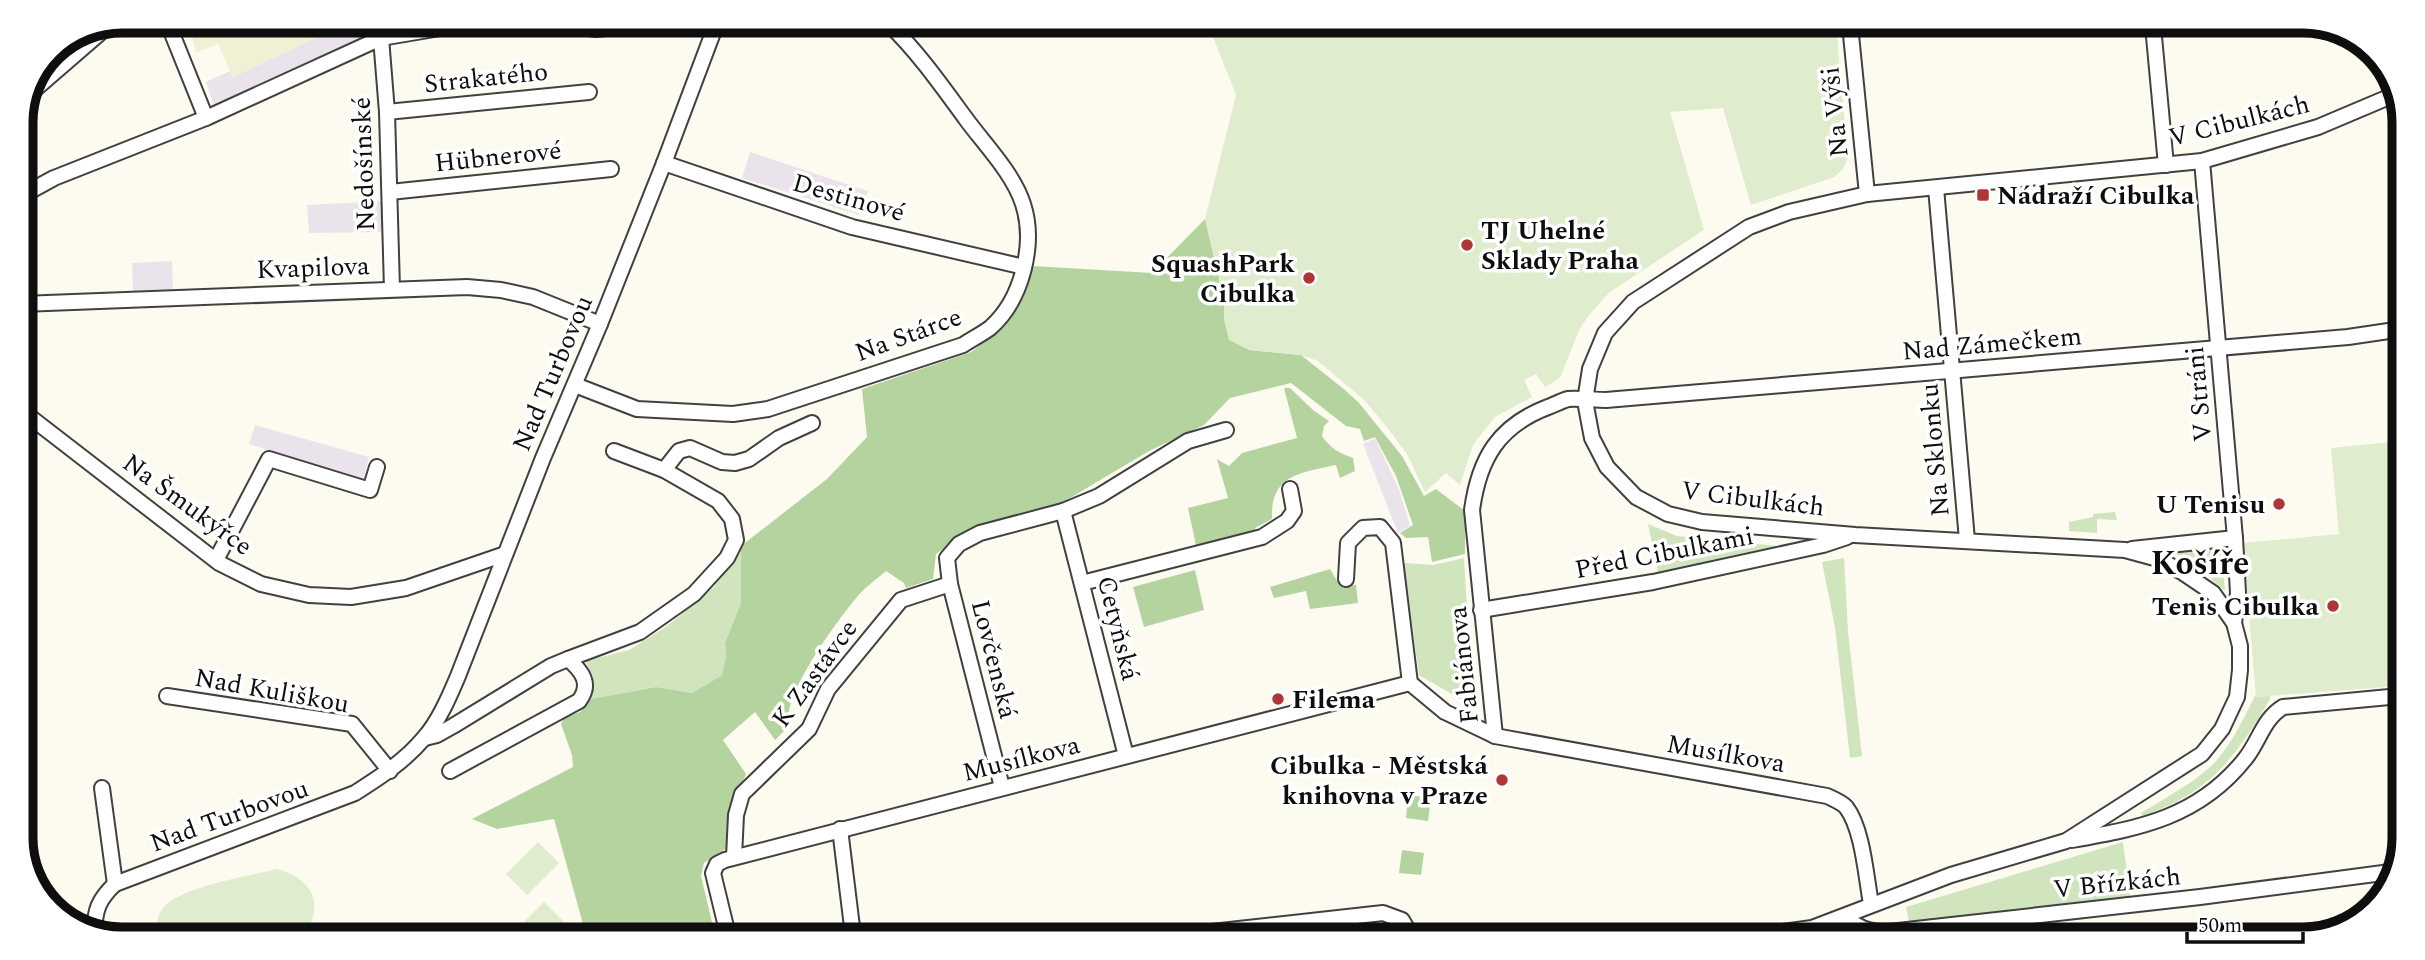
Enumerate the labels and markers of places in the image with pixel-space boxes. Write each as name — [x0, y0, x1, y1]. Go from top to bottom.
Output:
place label: Nádraží Cibulka — [1997, 176, 2195, 216]
marker: Nádraží Cibulka — [1975, 187, 1991, 203]
place label: TJ Uhelné Sklady Praha — [1481, 211, 1640, 281]
marker: TJ Uhelné Sklady Praha — [1459, 237, 1475, 253]
place label: SquashPark Cibulka — [1151, 244, 1296, 314]
marker: SquashPark Cibulka — [1301, 270, 1317, 286]
place label: U Tenisu — [2156, 485, 2265, 525]
marker: U Tenisu — [2271, 496, 2287, 512]
place label: Tenis Cibulka — [2152, 587, 2320, 627]
marker: Tenis Cibulka — [2325, 598, 2341, 614]
place label: Filema — [1292, 680, 1376, 720]
marker: Filema — [1270, 691, 1286, 707]
place label: Cibulka - Městská knihovna v Praze — [1270, 746, 1489, 816]
marker: Cibulka - Městská knihovna v Praze — [1494, 772, 1510, 788]

